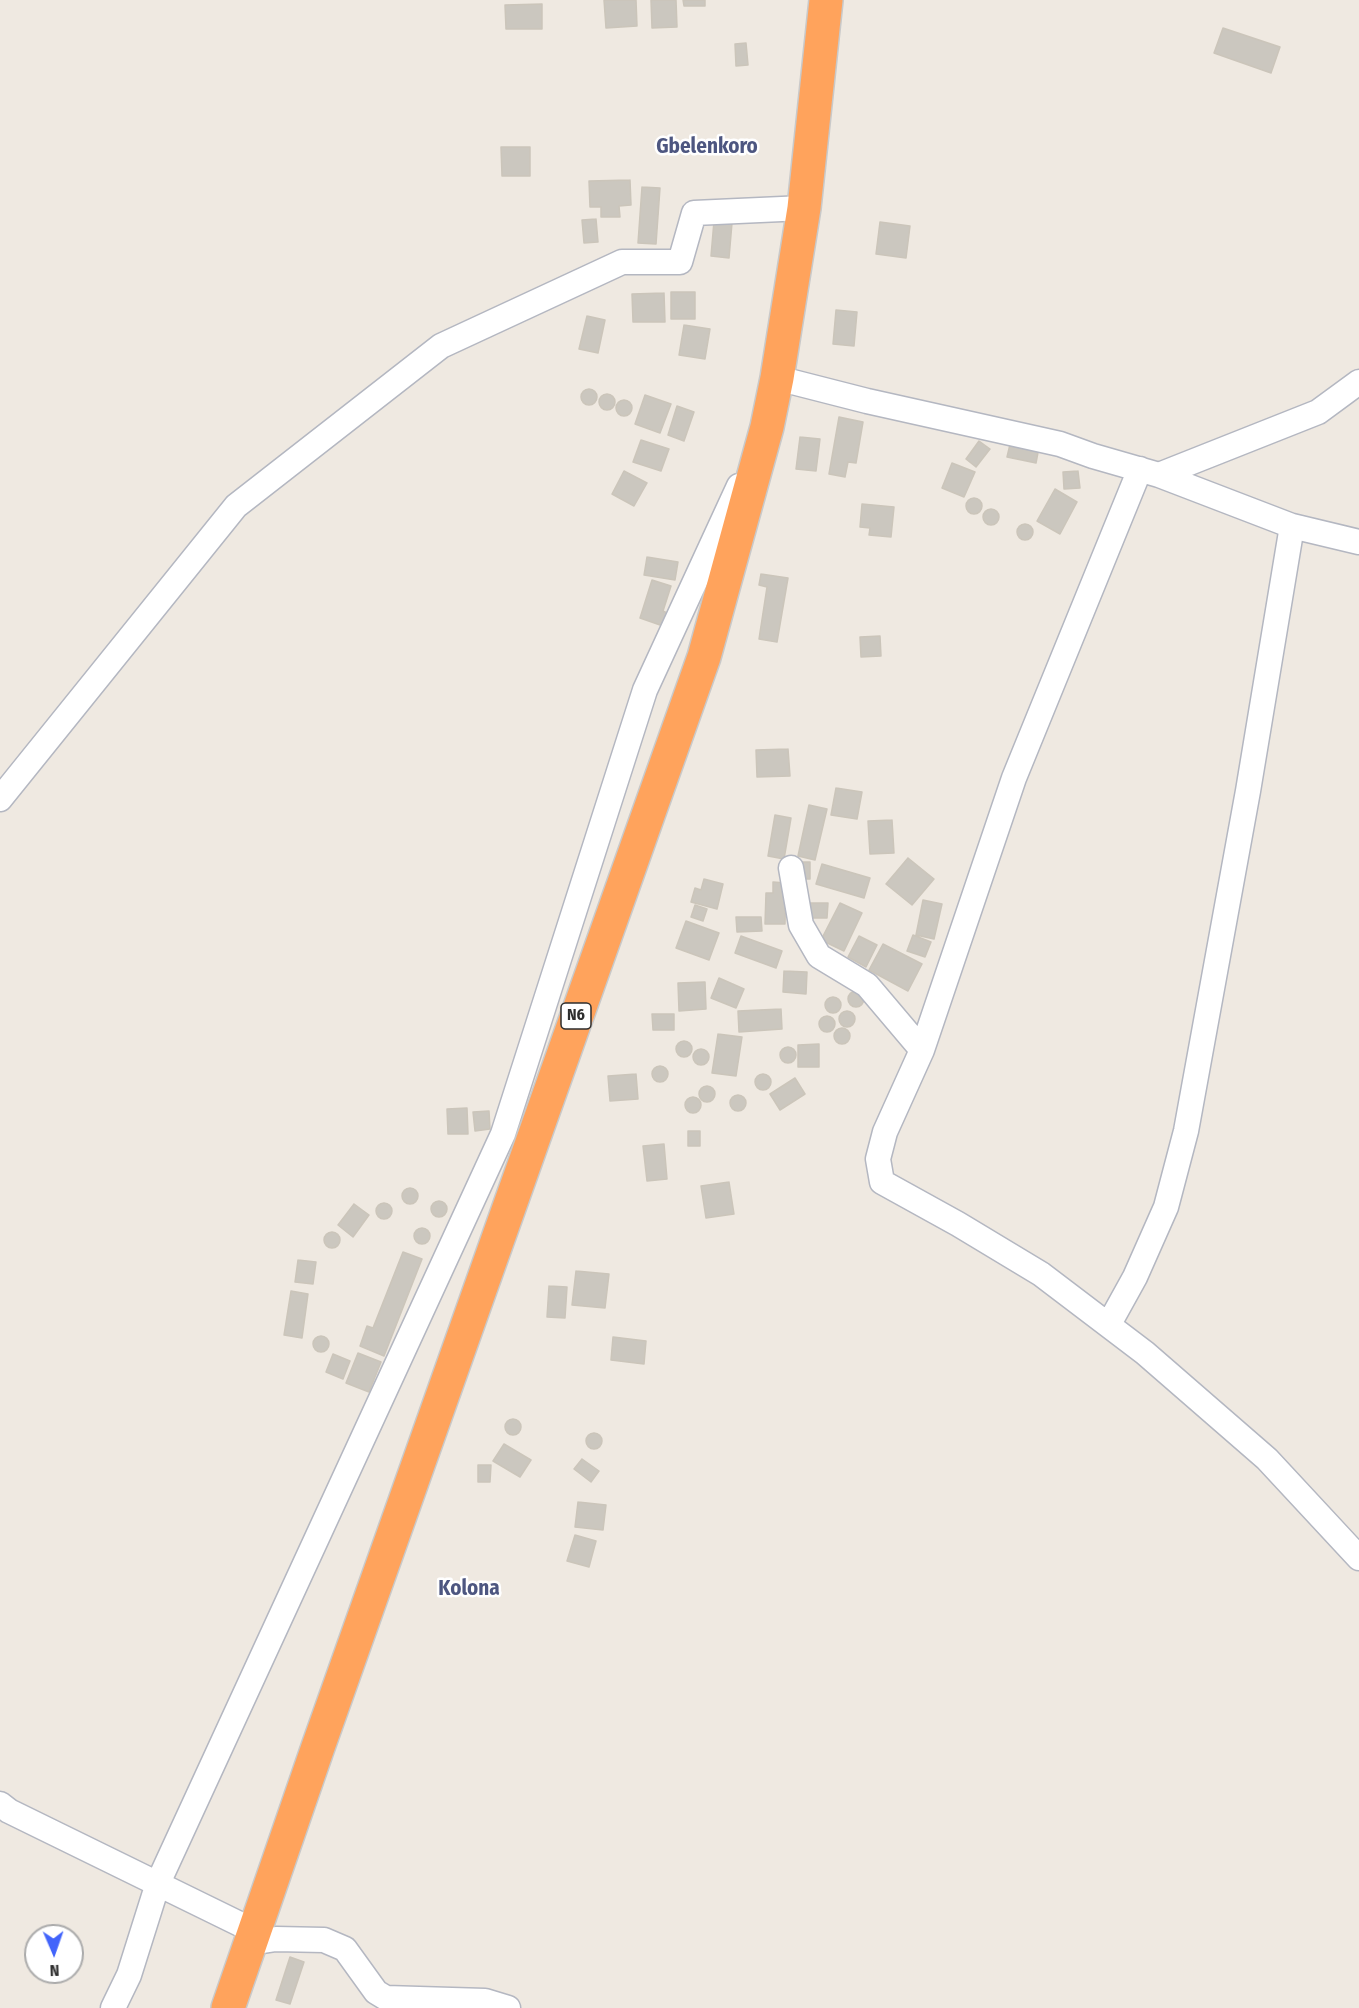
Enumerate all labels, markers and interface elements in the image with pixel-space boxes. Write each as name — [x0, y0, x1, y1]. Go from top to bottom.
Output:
district label: Gbelenkoro — [656, 134, 758, 160]
road number: N6 — [561, 1003, 591, 1029]
district label: Kolona — [438, 1576, 500, 1602]
north arrow — [24, 1924, 84, 1984]
text: N — [49, 1961, 60, 1980]

